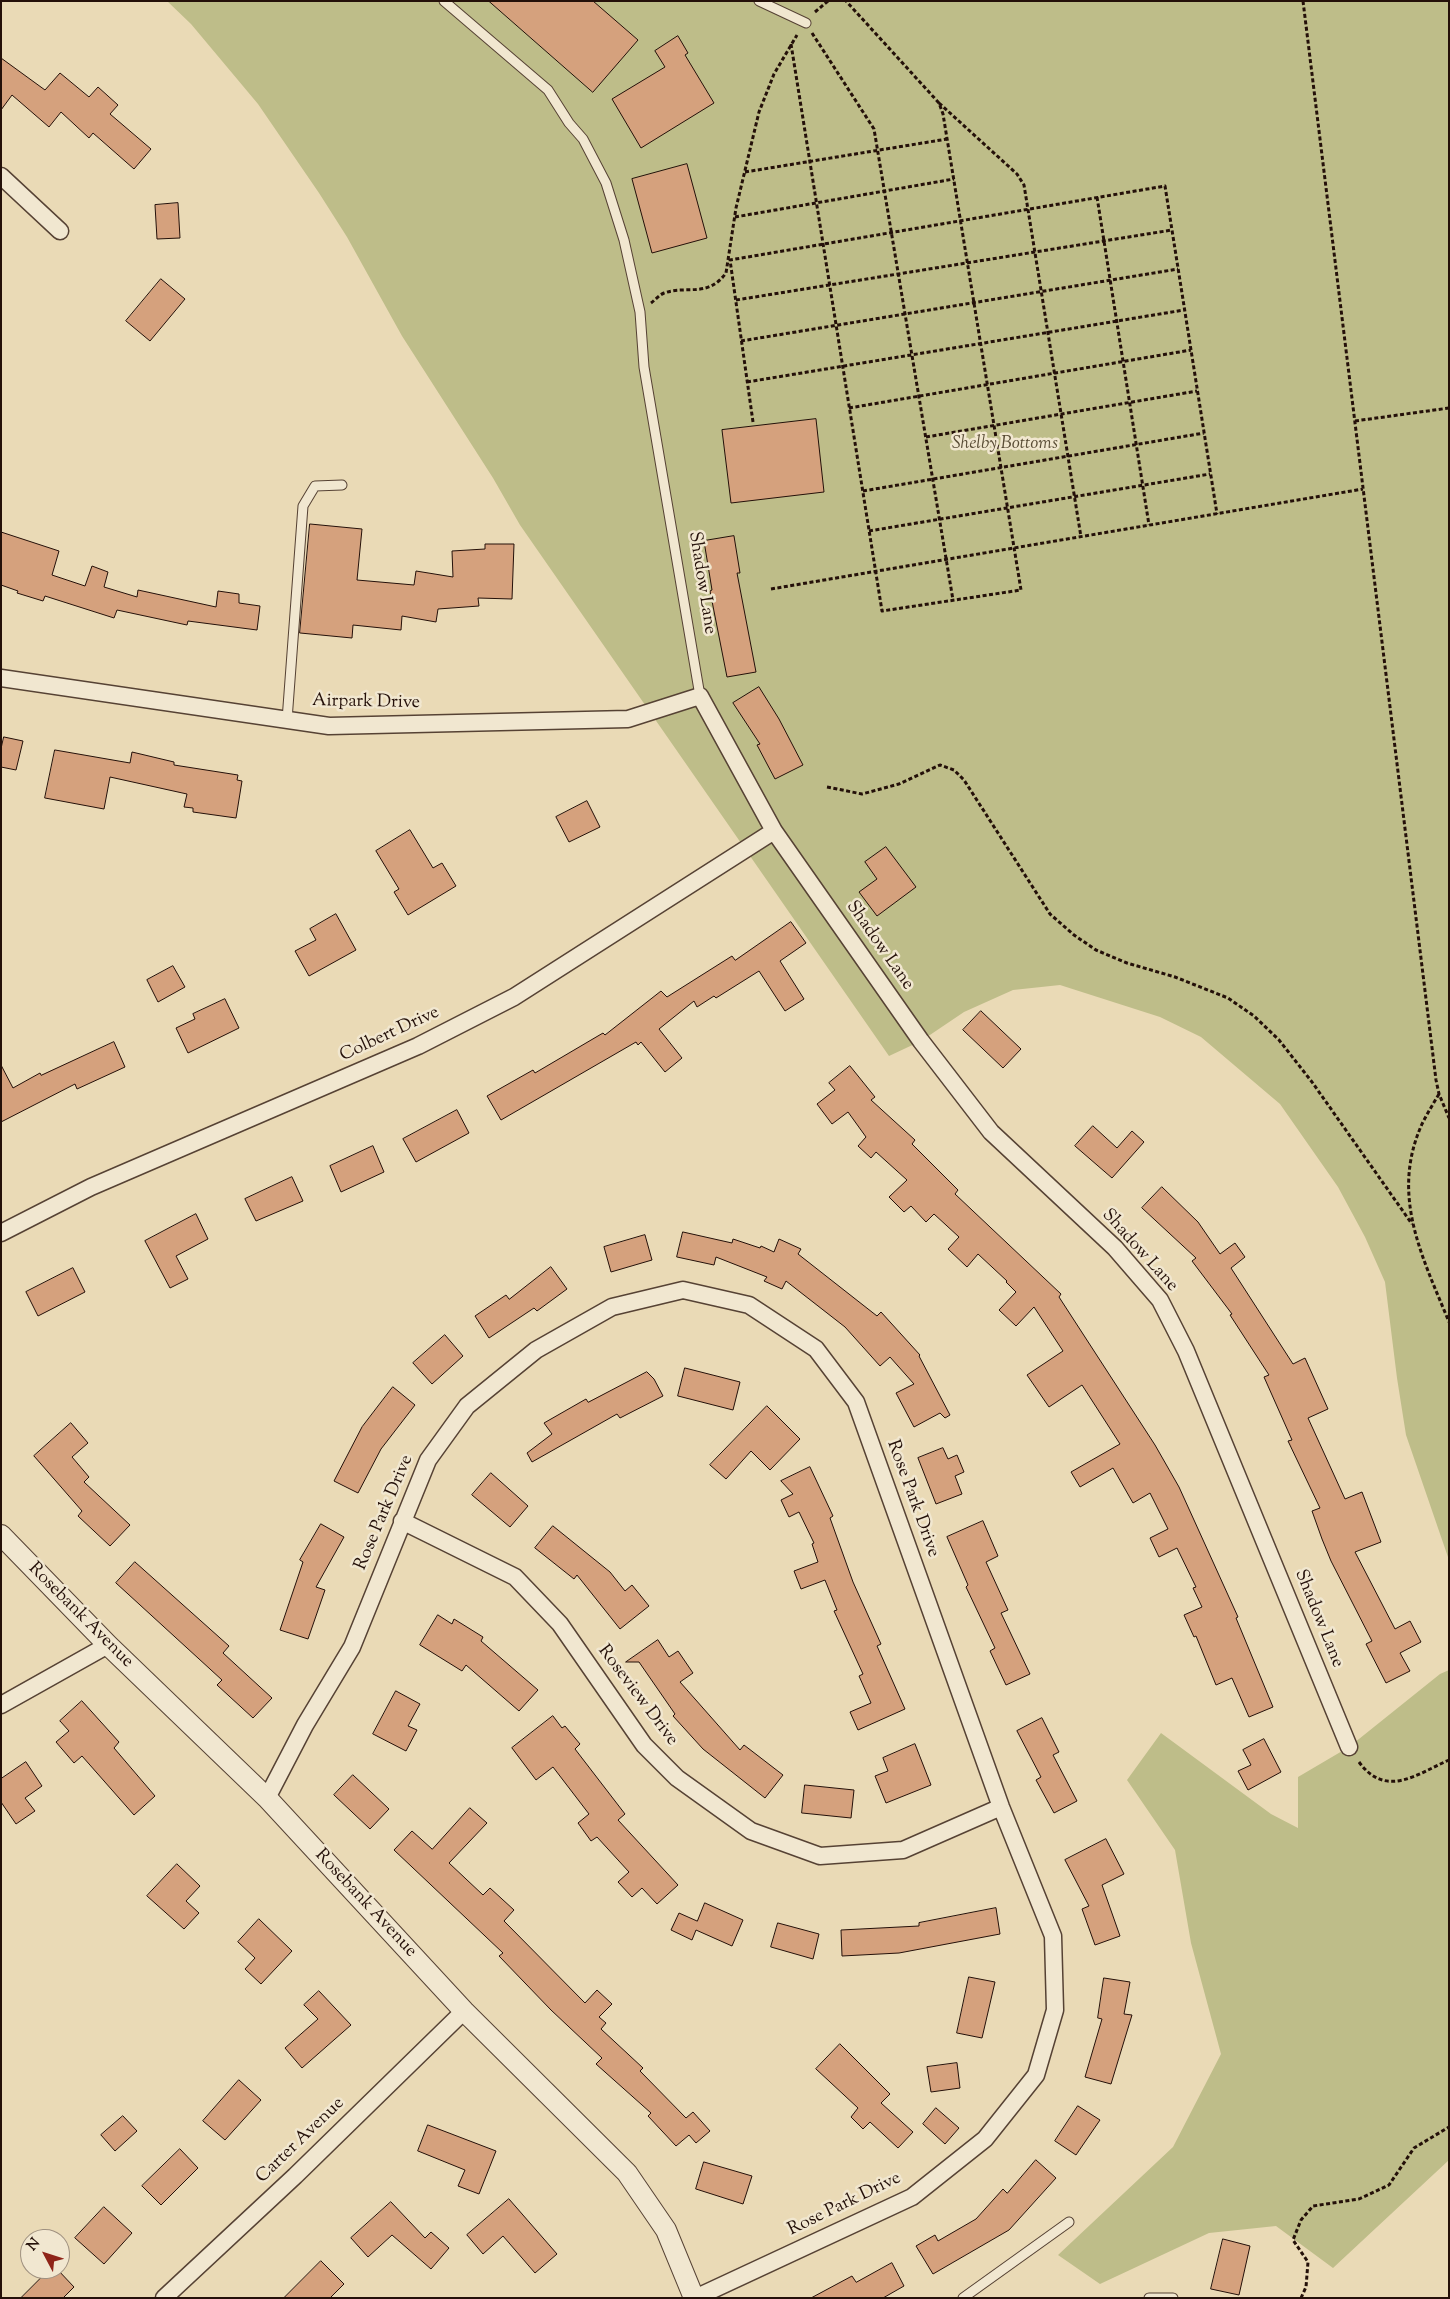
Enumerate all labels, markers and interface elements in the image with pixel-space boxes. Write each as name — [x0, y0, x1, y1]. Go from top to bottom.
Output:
park label: Shelby Bottoms — [952, 434, 1058, 456]
street label: Shadow Lane — [682, 530, 720, 636]
street label: Airpark Drive — [312, 691, 420, 715]
street label: Shadow Lane — [840, 897, 918, 995]
street label: Colbert Drive — [337, 1003, 443, 1067]
street label: Shadow Lane — [1096, 1205, 1182, 1297]
street label: Rose Park Drive — [881, 1437, 943, 1561]
street label: Rose Park Drive — [351, 1452, 419, 1574]
street label: Rosebank Avenue — [23, 1559, 137, 1673]
street label: Shadow Lane — [1289, 1567, 1347, 1671]
street label: Roseview Drive — [592, 1641, 682, 1751]
street label: Rosebank Avenue — [309, 1845, 421, 1963]
street label: Carter Avenue — [252, 2094, 350, 2188]
street label: Rose Park Drive — [785, 2168, 905, 2242]
north arrow — [20, 2229, 70, 2279]
text: N — [23, 2234, 46, 2256]

